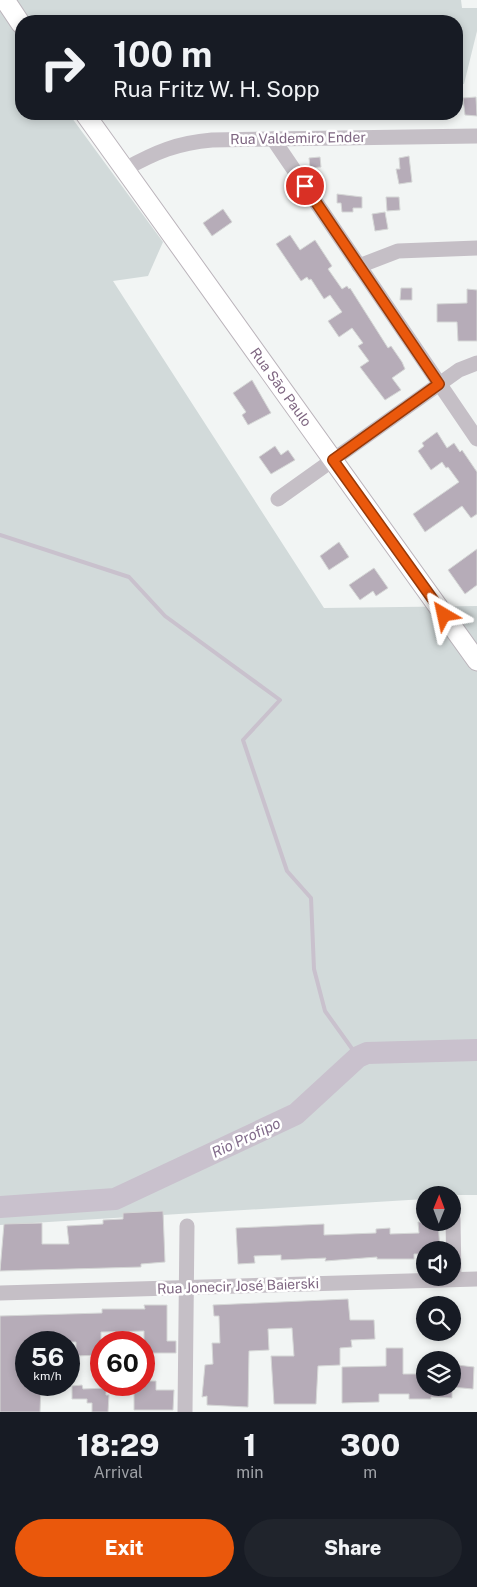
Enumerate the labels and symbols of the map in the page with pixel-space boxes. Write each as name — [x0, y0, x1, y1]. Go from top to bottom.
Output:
street label: Rua Valdemiro Ender — [230, 129, 366, 147]
pin — [284, 165, 326, 207]
street label: Rua São Paulo — [247, 344, 315, 430]
position arrow — [417, 588, 469, 640]
water label: Rio Profipo — [209, 1114, 283, 1161]
north arrow — [416, 1186, 461, 1231]
street label: Rua Jonecir José Baierski — [157, 1275, 319, 1297]
speed limit sign: 60 — [90, 1331, 155, 1396]

